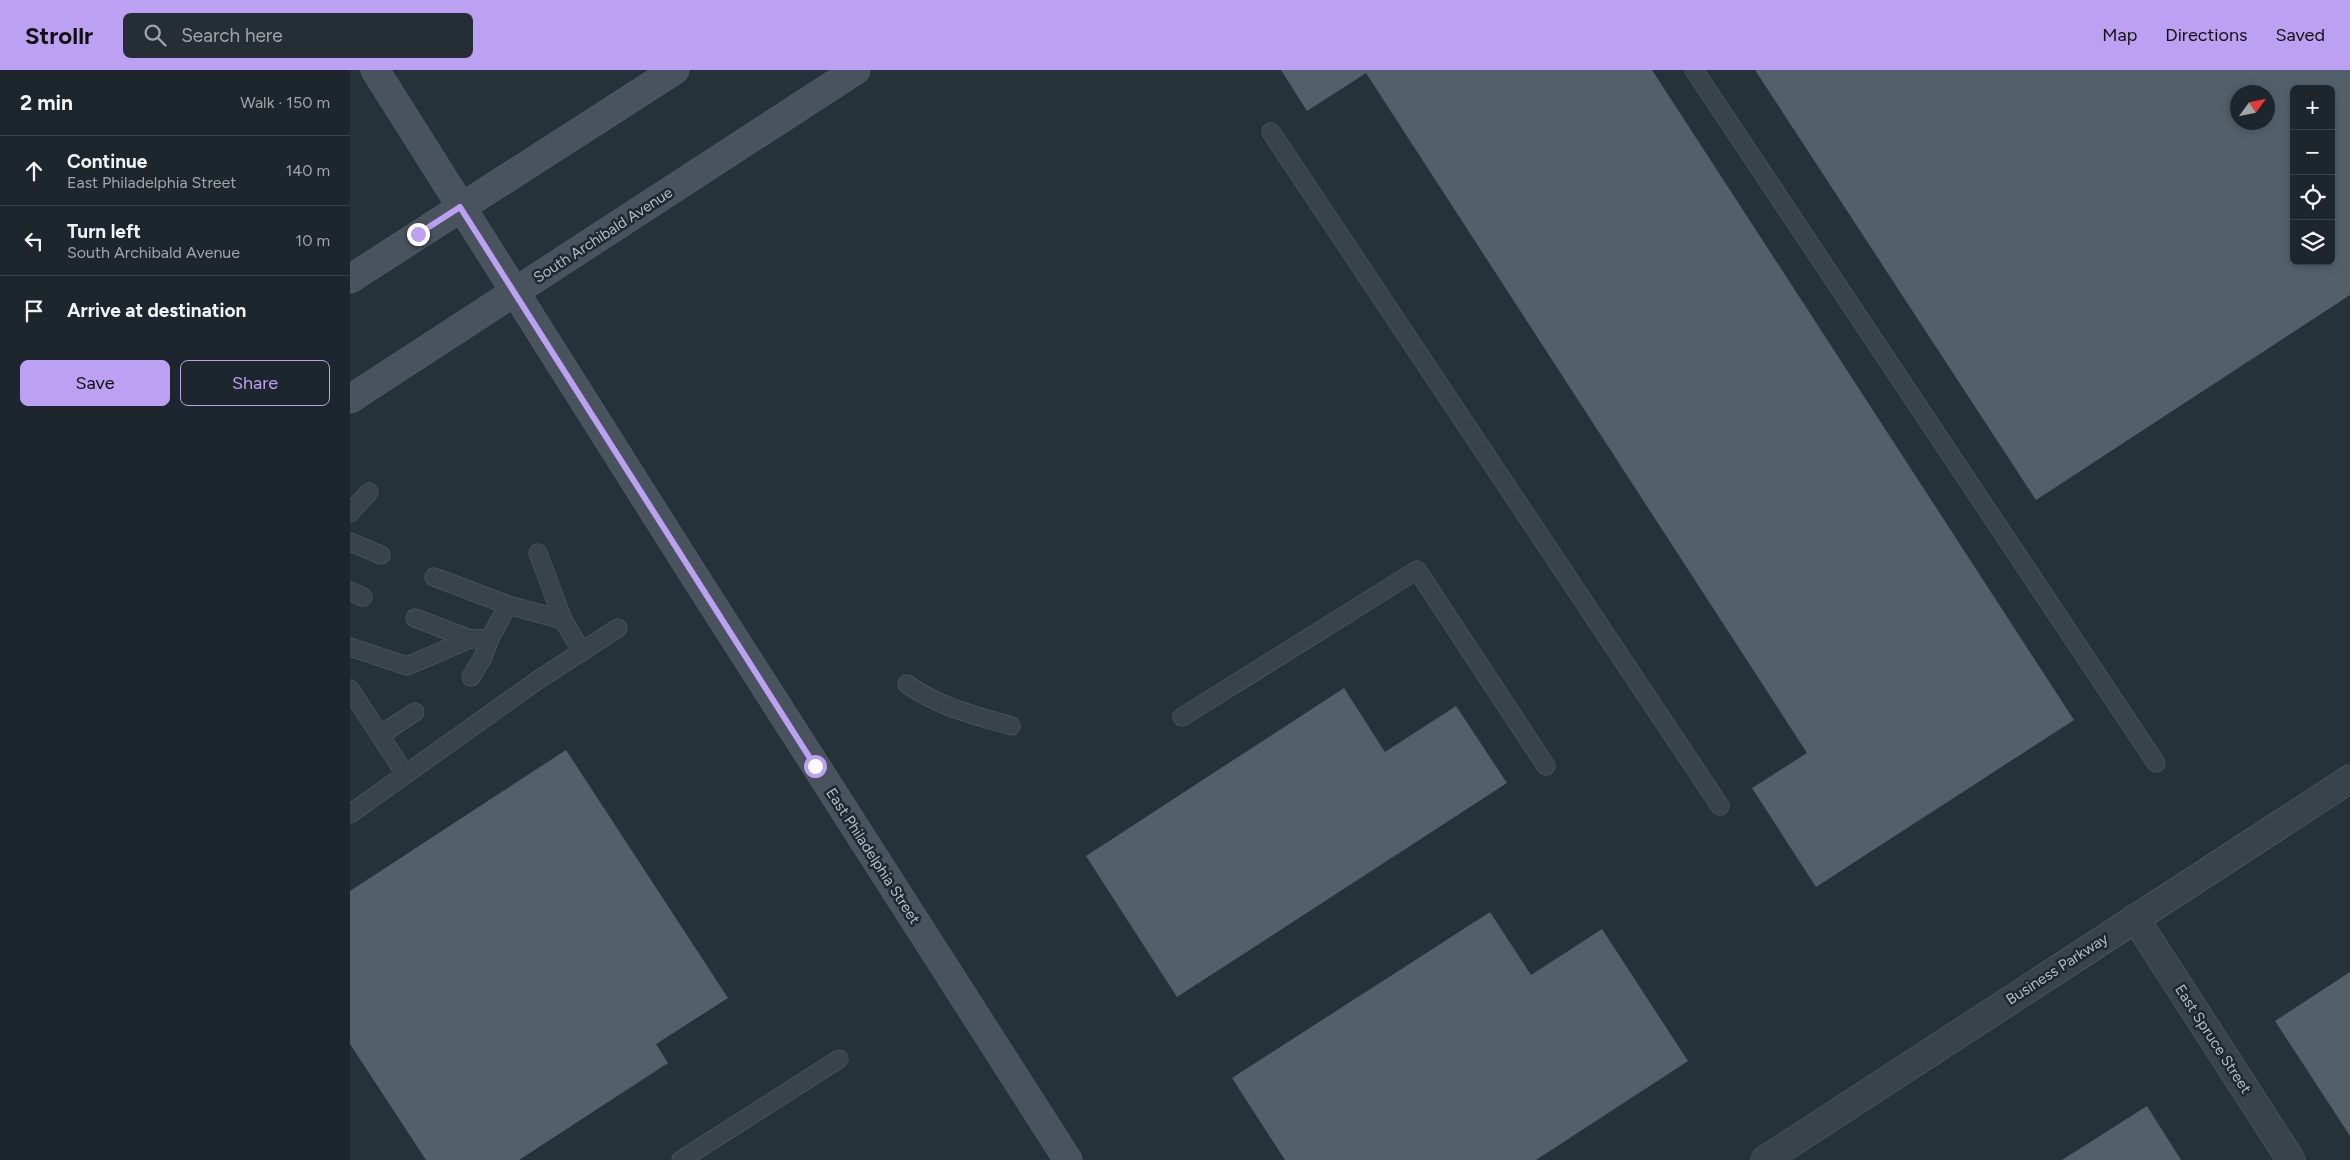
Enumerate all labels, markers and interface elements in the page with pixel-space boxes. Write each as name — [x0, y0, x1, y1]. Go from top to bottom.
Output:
search box — [123, 13, 473, 58]
text: Strollr — [25, 21, 93, 50]
icon: search — [141, 21, 169, 49]
text: Search here — [181, 24, 283, 47]
text: Map — [2102, 24, 2137, 46]
text: Directions — [2165, 24, 2247, 46]
text: Saved — [2275, 24, 2325, 46]
north arrow — [2230, 85, 2275, 130]
map controls — [2290, 85, 2335, 265]
button: + — [2290, 85, 2335, 130]
text: 2 min — [20, 90, 73, 115]
text: Walk · 150 m — [240, 93, 330, 112]
button: − — [2290, 130, 2335, 175]
text: Continue — [67, 150, 147, 173]
icon: ahead — [20, 157, 48, 185]
text: 140 m — [286, 161, 330, 180]
text: East Philadelphia Street — [67, 173, 236, 192]
button: locate — [2290, 175, 2335, 220]
street label: South Archibald Avenue — [530, 183, 676, 287]
text: Turn left — [67, 220, 141, 243]
button: layers — [2290, 220, 2335, 265]
route end — [407, 223, 430, 246]
icon: left — [20, 227, 48, 255]
text: 10 m — [296, 231, 330, 250]
text: South Archibald Avenue — [67, 243, 240, 262]
icon: arrive — [20, 297, 48, 325]
text: Arrive at destination — [67, 299, 246, 322]
button: Save — [20, 360, 170, 406]
button: Share — [180, 360, 330, 406]
route start — [804, 755, 827, 778]
street label: East Philadelphia Street — [822, 785, 924, 928]
street label: Business Parkway — [2003, 929, 2111, 1009]
street label: East Spruce Street — [2171, 981, 2255, 1097]

